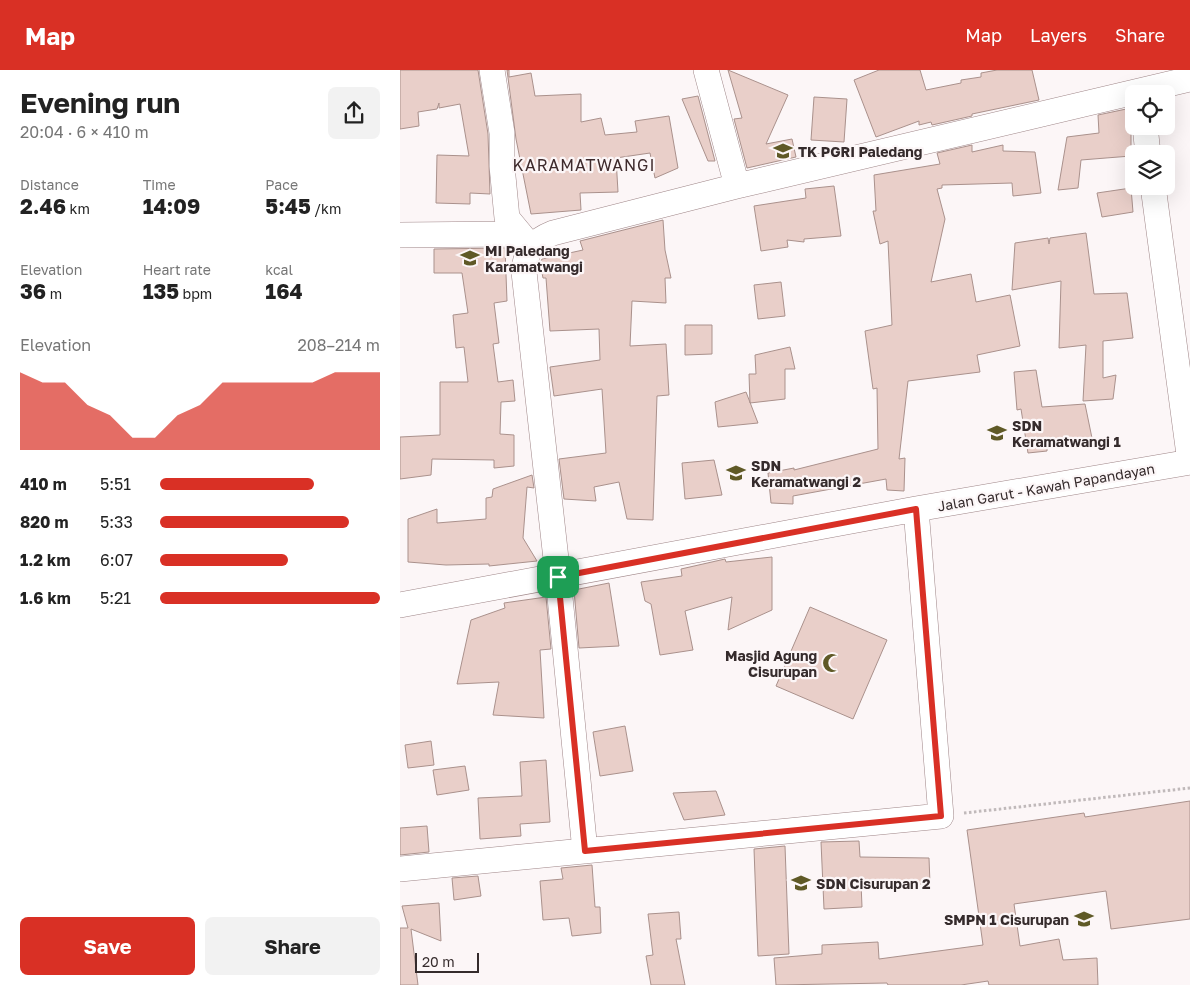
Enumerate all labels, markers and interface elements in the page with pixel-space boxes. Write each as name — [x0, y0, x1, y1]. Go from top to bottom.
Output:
text: Map — [25, 21, 75, 50]
text: Map — [965, 24, 1002, 46]
text: Layers — [1030, 24, 1087, 46]
text: Share — [1115, 24, 1165, 46]
map controls — [1125, 85, 1175, 195]
button: locate — [1125, 85, 1175, 135]
text: Evening run — [20, 86, 180, 119]
button: share — [328, 87, 380, 139]
text: 20:04 · 6 × 410 m — [20, 122, 149, 142]
school or university icon: TK PGRI Paledang — [772, 140, 794, 162]
place label: TK PGRI Paledang — [798, 143, 922, 160]
button: layers — [1125, 145, 1175, 195]
district label: KARAMATWANGI — [513, 155, 655, 175]
text: Distance — [20, 176, 79, 193]
text: Time — [143, 176, 176, 193]
text: Pace — [265, 176, 298, 193]
text: 2.46 — [20, 193, 66, 219]
text: 14:09 — [143, 193, 200, 219]
text: 5:45 — [265, 193, 311, 219]
text: km — [66, 200, 90, 217]
text: /km — [311, 200, 341, 217]
place label: MI Paledang Karamatwangi — [485, 242, 583, 275]
school or university icon: MI Paledang Karamatwangi — [459, 247, 481, 269]
text: Elevation — [20, 261, 82, 278]
text: Heart rate — [143, 261, 211, 278]
text: kcal — [265, 261, 293, 278]
text: 36 — [20, 278, 46, 304]
text: 135 — [143, 278, 179, 304]
text: 164 — [265, 278, 303, 304]
text: m — [46, 285, 62, 302]
text: bpm — [179, 285, 212, 302]
text: Elevation — [20, 335, 91, 355]
text: 208–214 m — [298, 335, 380, 355]
place label: SDN Keramatwangi 1 — [1012, 417, 1121, 450]
school or university icon: SDN Keramatwangi 1 — [986, 422, 1008, 444]
place label: SDN Keramatwangi 2 — [751, 457, 861, 490]
street label: Jalan Garut - Kawah Papandayan — [936, 459, 1156, 515]
school or university icon: SDN Keramatwangi 2 — [725, 462, 747, 484]
text: 410 m — [20, 474, 67, 494]
text: 5:51 — [100, 474, 131, 494]
text: 820 m — [20, 512, 68, 532]
text: 5:33 — [100, 512, 133, 532]
text: 1.2 km — [20, 550, 70, 570]
text: 6:07 — [100, 550, 133, 570]
pin — [537, 556, 579, 598]
icon: arrive — [544, 563, 572, 591]
text: 1.6 km — [20, 588, 71, 608]
text: 5:21 — [100, 588, 131, 608]
place label: Masjid Agung Cisurupan — [725, 647, 817, 680]
mosque icon: Masjid Agung Cisurupan — [821, 652, 843, 674]
school or university icon: SDN Cisurupan 2 — [790, 872, 812, 894]
place label: SDN Cisurupan 2 — [816, 875, 931, 892]
school or university icon: SMPN 1 Cisurupan — [1073, 908, 1095, 930]
place label: SMPN 1 Cisurupan — [944, 911, 1069, 928]
button: Save — [20, 917, 195, 975]
button: Share — [205, 917, 380, 975]
scale bar — [415, 950, 479, 973]
text: 20 m — [422, 953, 455, 970]

